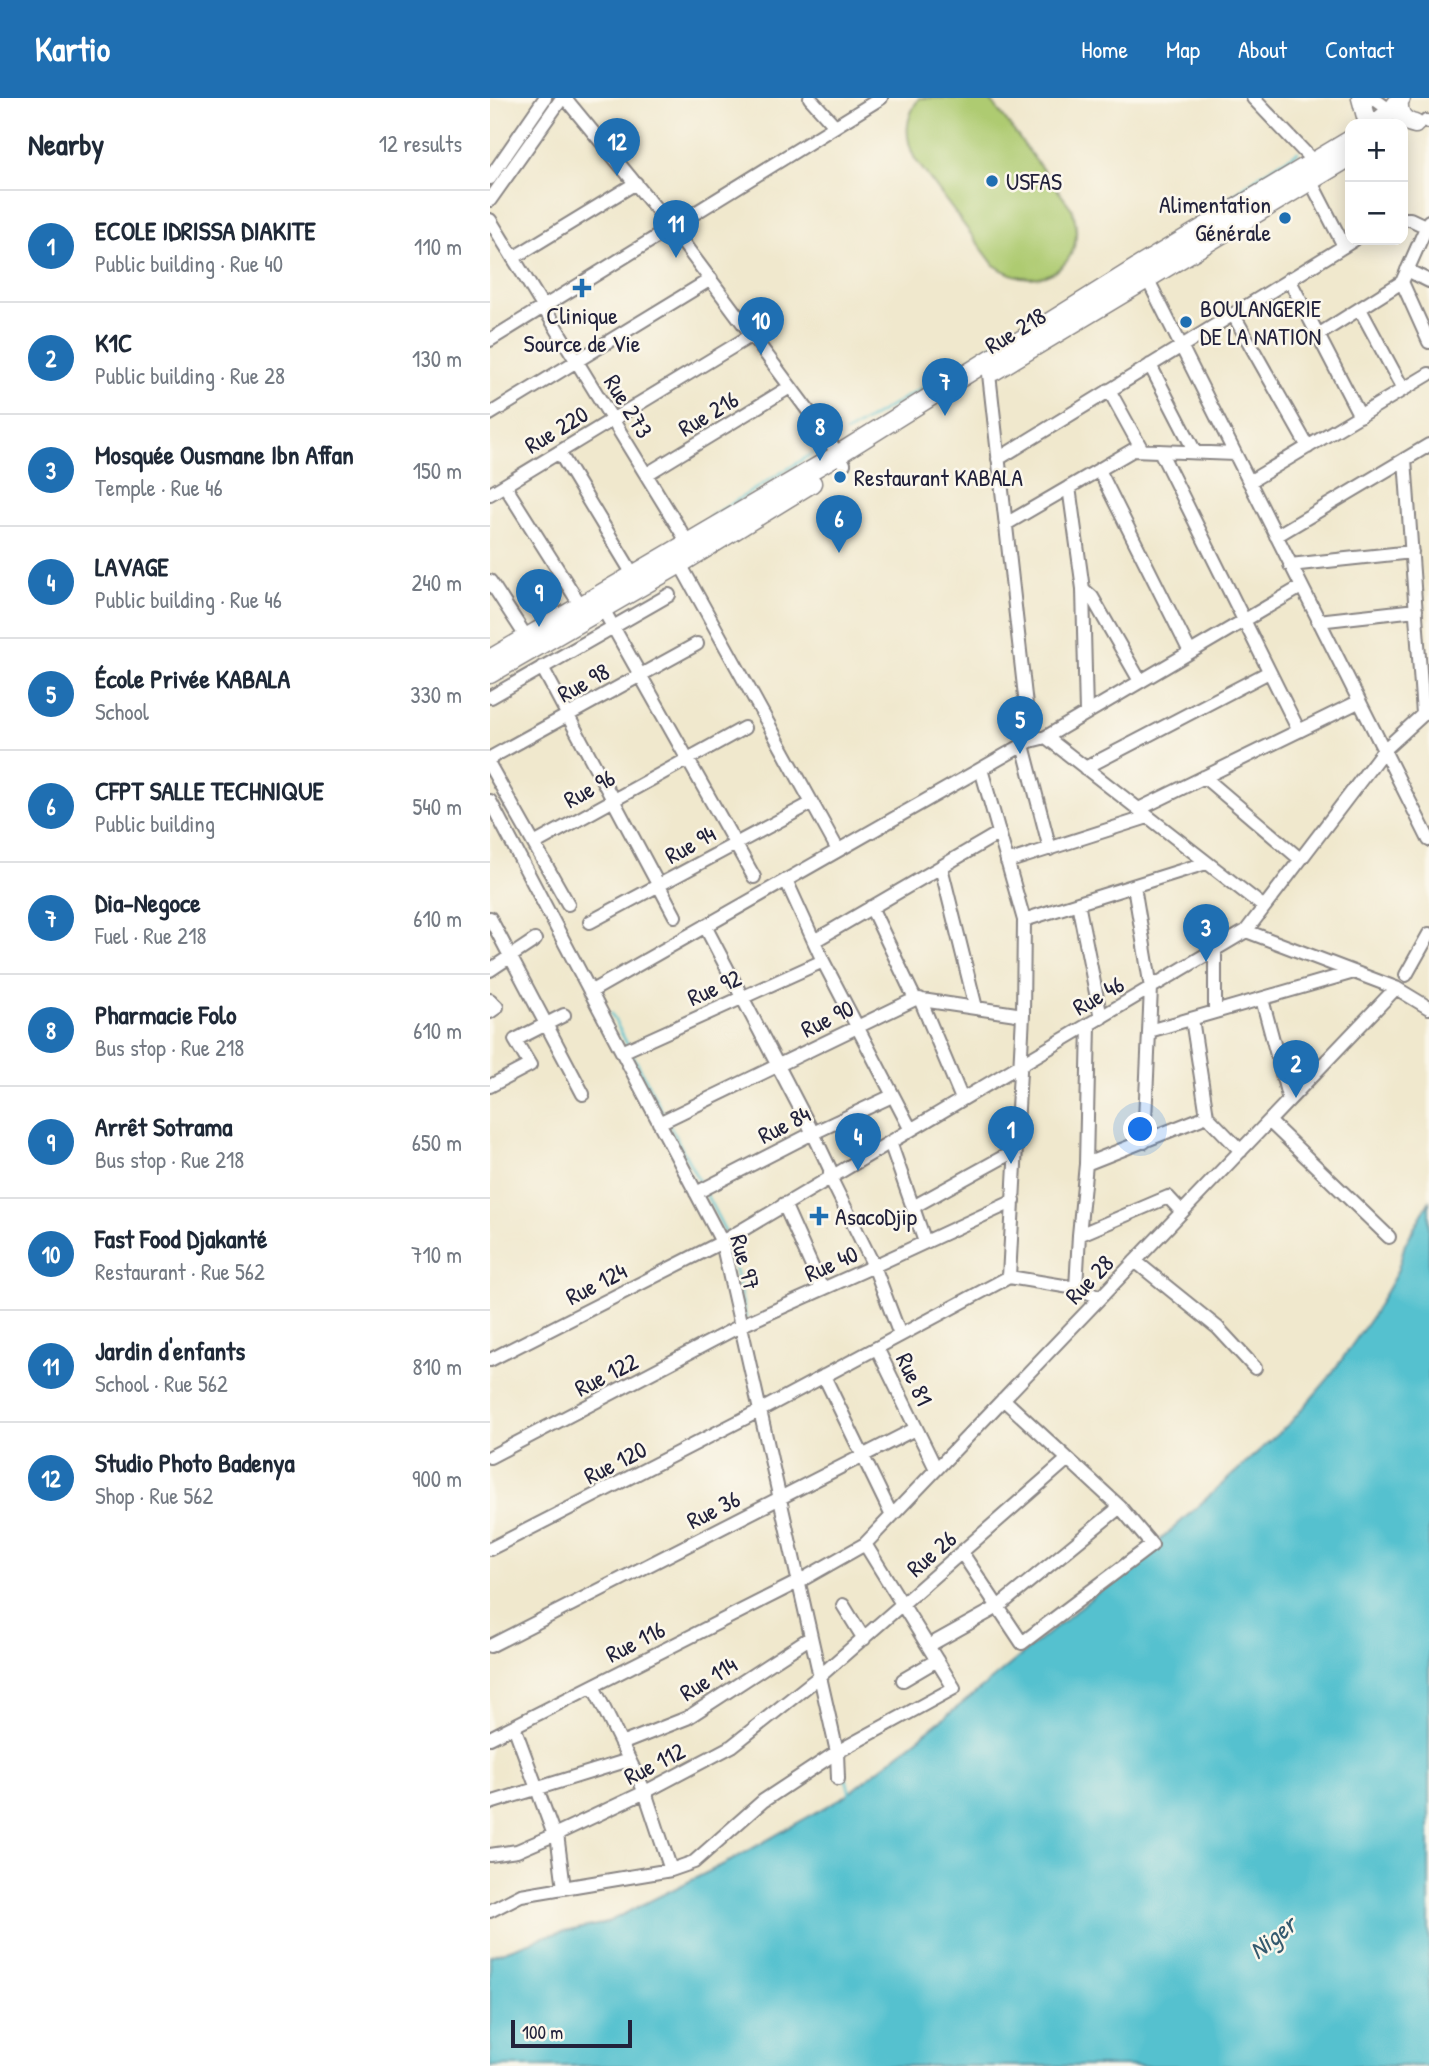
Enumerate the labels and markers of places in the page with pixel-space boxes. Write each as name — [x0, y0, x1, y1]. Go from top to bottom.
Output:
pin: 12 — [594, 118, 640, 176]
place label: USFAS — [1006, 165, 1062, 197]
marker: USFAS — [984, 173, 1000, 189]
place label: Alimentation Générale — [1159, 188, 1271, 248]
pin: 11 — [653, 200, 699, 258]
marker: Alimentation Générale — [1277, 210, 1293, 226]
marker: Clinique Source de Vie — [572, 278, 592, 298]
place label: BOULANGERIE DE LA NATION — [1200, 292, 1322, 352]
pin: 10 — [738, 297, 784, 355]
place label: Clinique Source de Vie — [524, 299, 641, 359]
marker: BOULANGERIE DE LA NATION — [1178, 314, 1194, 330]
pin: 7 — [922, 358, 968, 416]
pin: 8 — [797, 403, 843, 461]
place label: Restaurant KABALA — [854, 461, 1023, 493]
marker: Restaurant KABALA — [832, 469, 848, 485]
pin: 6 — [816, 495, 862, 553]
pin: 9 — [516, 569, 562, 627]
pin: 5 — [997, 696, 1043, 754]
pin: 3 — [1183, 904, 1229, 962]
pin: 2 — [1273, 1040, 1319, 1098]
pin: 1 — [988, 1106, 1034, 1164]
pin: 4 — [835, 1113, 881, 1171]
place label: AsacoDjip — [835, 1200, 917, 1232]
marker: AsacoDjip — [809, 1206, 829, 1226]

